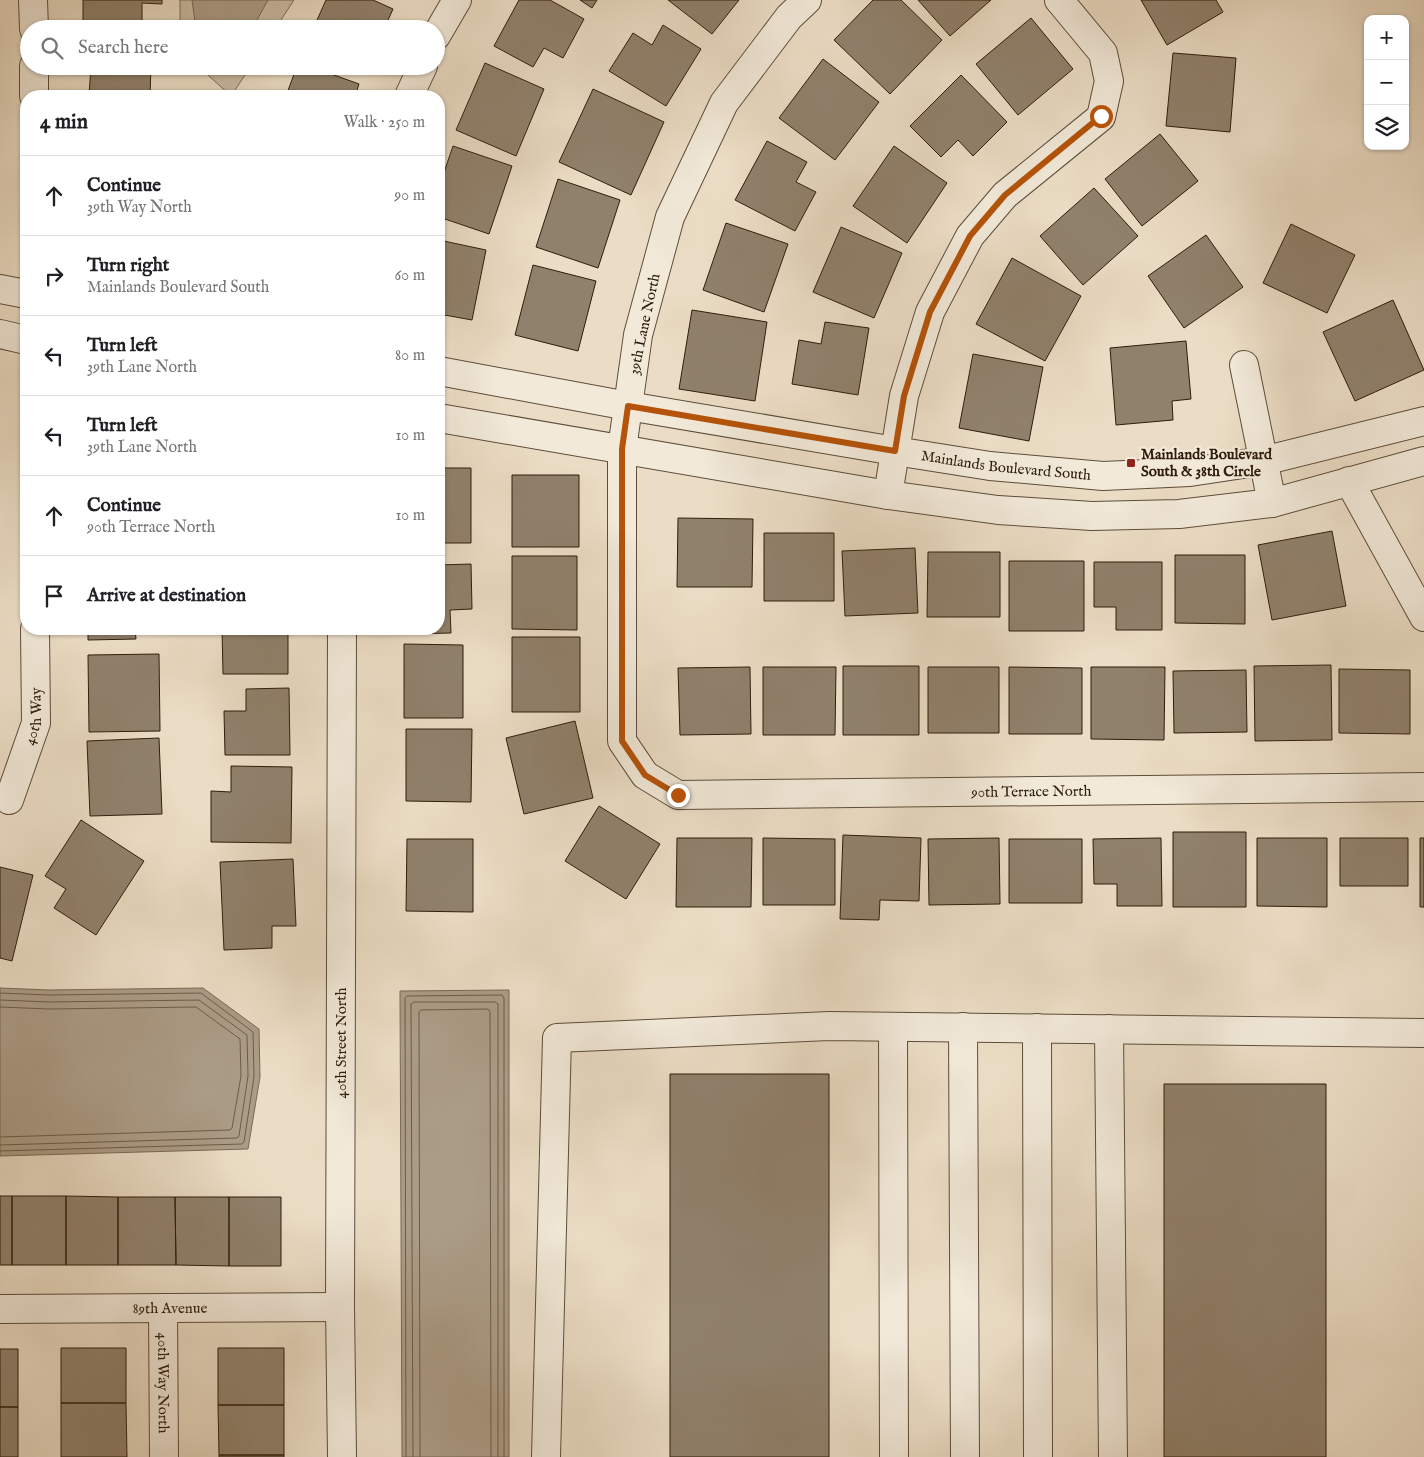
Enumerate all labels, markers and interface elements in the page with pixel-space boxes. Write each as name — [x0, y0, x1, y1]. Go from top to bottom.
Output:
map controls — [1364, 15, 1409, 150]
button: + — [1364, 15, 1409, 60]
search box — [20, 20, 445, 75]
icon: search — [38, 34, 66, 62]
text: Search here — [78, 36, 169, 60]
button: − — [1364, 60, 1409, 105]
route start — [1090, 105, 1113, 128]
button: layers — [1364, 105, 1409, 150]
text: 4 min — [40, 109, 88, 136]
text: Walk · 250 m — [343, 113, 425, 133]
text: Continue — [87, 174, 161, 198]
icon: ahead — [40, 182, 68, 210]
text: 90 m — [394, 186, 425, 206]
text: 39th Way North — [87, 198, 192, 218]
text: Turn right — [87, 254, 169, 278]
icon: right — [40, 262, 68, 290]
text: 60 m — [395, 266, 425, 286]
street label: 39th Lane North — [624, 272, 665, 376]
text: Mainlands Boulevard South — [87, 278, 269, 298]
text: Turn left — [87, 334, 158, 358]
icon: left — [40, 342, 68, 370]
text: 80 m — [395, 346, 425, 366]
text: 39th Lane North — [87, 358, 197, 378]
text: Turn left — [87, 414, 158, 438]
icon: left — [40, 422, 68, 450]
text: 10 m — [395, 426, 425, 446]
text: 39th Lane North — [87, 438, 197, 458]
place label: Mainlands Boulevard South & 38th Circle — [1141, 445, 1273, 481]
street label: Mainlands Boulevard South — [920, 446, 1092, 485]
marker: Mainlands Boulevard South & 38th Circle — [1125, 457, 1137, 469]
text: Continue — [87, 494, 161, 518]
icon: ahead — [40, 502, 68, 530]
text: 10 m — [395, 506, 425, 526]
text: 90th Terrace North — [87, 518, 215, 538]
icon: arrive — [40, 582, 68, 610]
text: Arrive at destination — [87, 584, 246, 608]
street label: 40th Way — [20, 687, 46, 748]
street label: 90th Terrace North — [970, 782, 1092, 802]
route end — [667, 784, 690, 807]
street label: 40th Street North — [332, 988, 351, 1098]
street label: 89th Avenue — [133, 1299, 208, 1318]
street label: 40th Way North — [153, 1333, 173, 1433]

